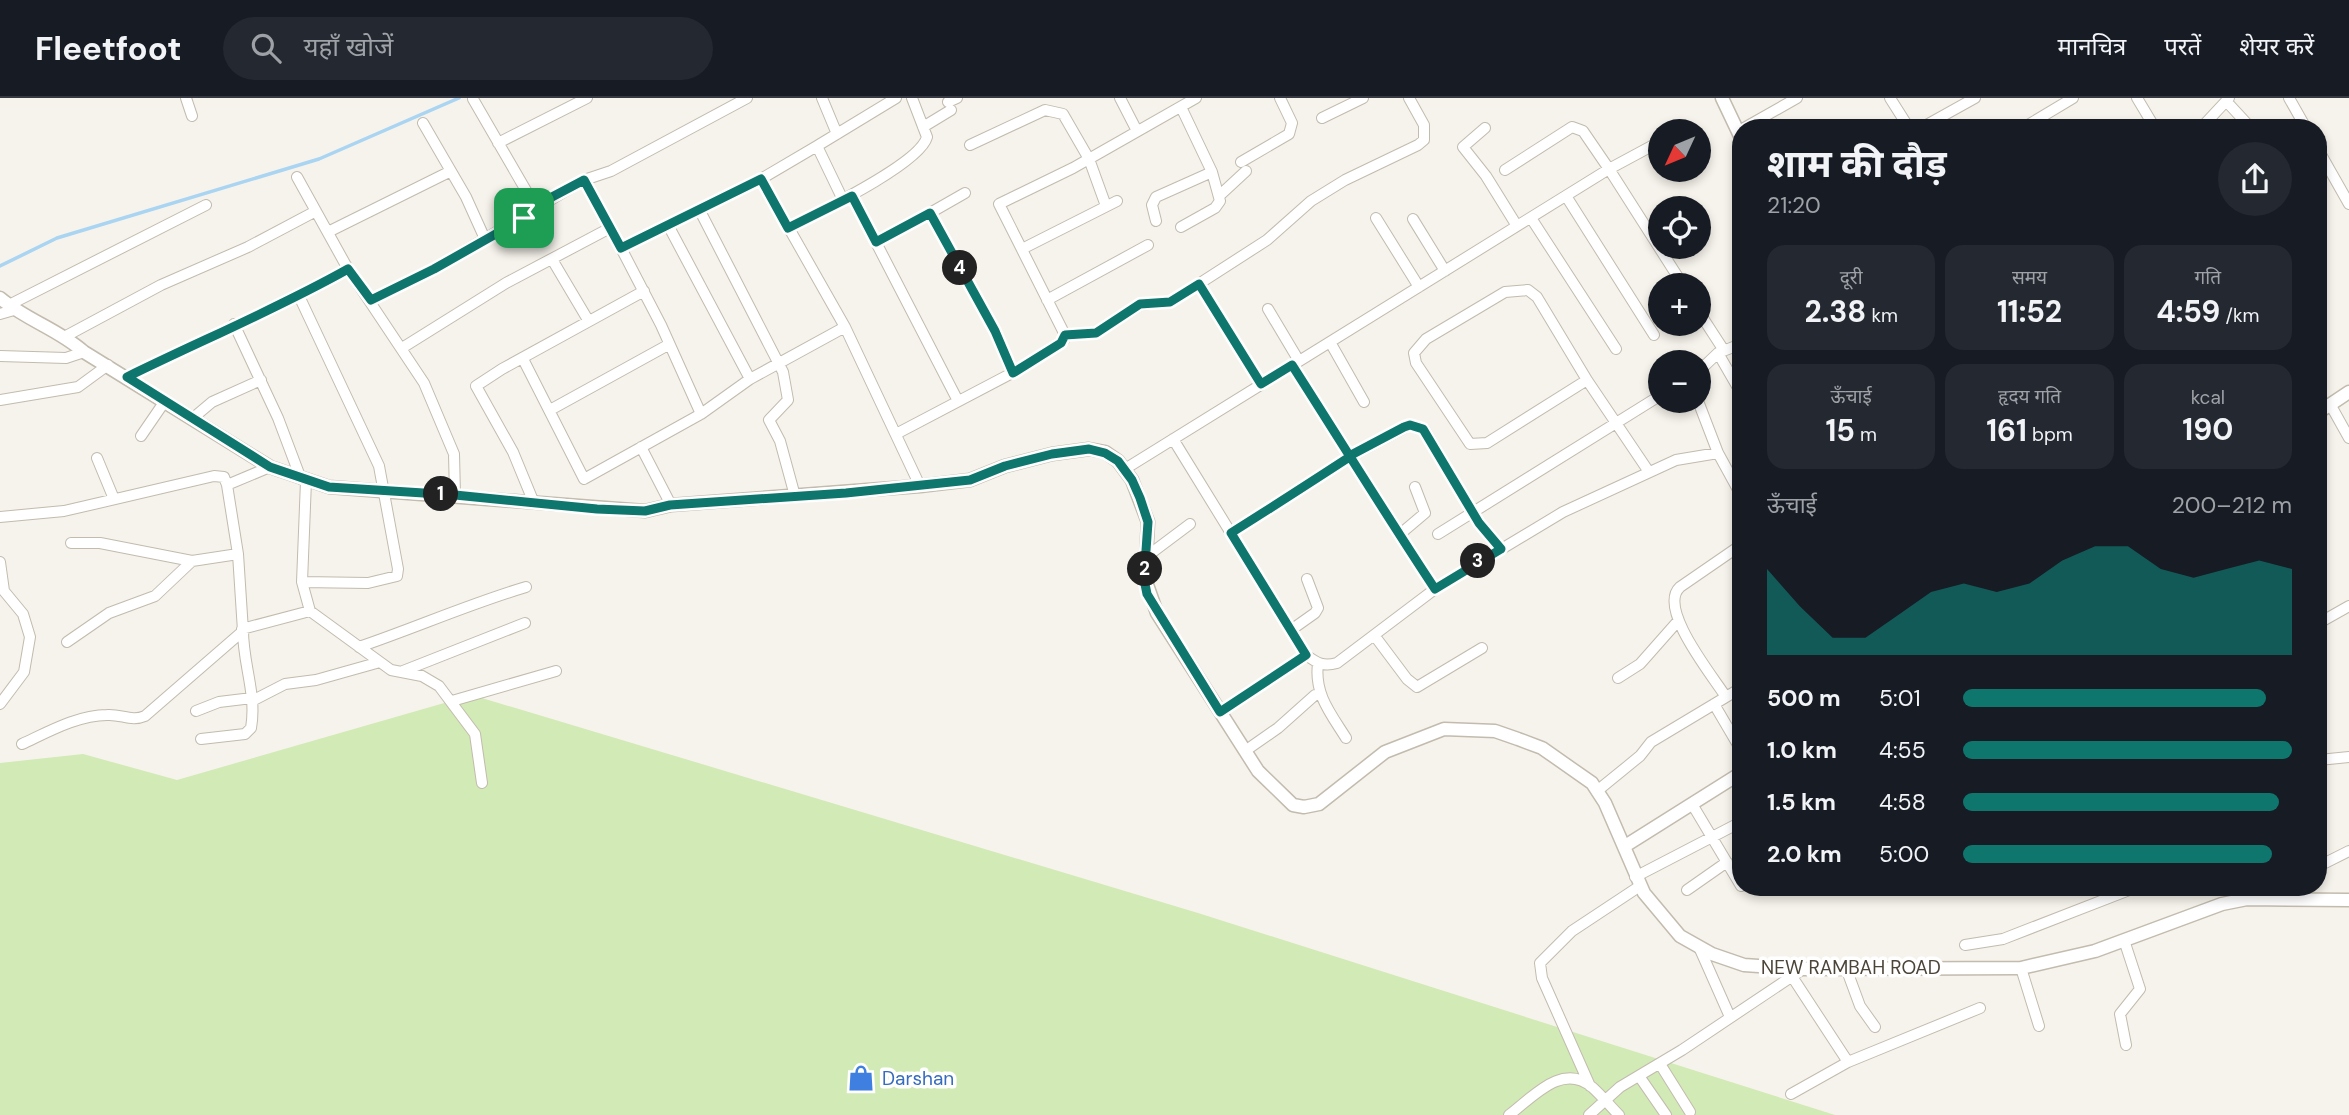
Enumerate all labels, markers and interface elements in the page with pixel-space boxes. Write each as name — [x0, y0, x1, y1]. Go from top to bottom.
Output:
search box — [223, 17, 713, 80]
text: Fleetfoot — [35, 27, 181, 70]
icon: search — [247, 29, 285, 67]
text: यहाँ खोजें — [303, 30, 393, 64]
text: मानचित्र — [2058, 31, 2126, 62]
text: परतें — [2164, 31, 2201, 62]
text: शेयर करें — [2239, 31, 2314, 62]
north arrow — [1648, 119, 1712, 182]
map controls — [1648, 119, 1711, 413]
text: शाम की दौड़ — [1767, 139, 1947, 189]
button: share — [2218, 142, 2292, 216]
pin — [494, 188, 554, 248]
text: 21:20 — [1767, 190, 1821, 220]
button: locate — [1648, 196, 1711, 259]
icon: arrive — [505, 199, 543, 237]
pin: 4 — [942, 250, 978, 286]
text: 4 — [953, 255, 966, 280]
text: दूरी — [1840, 265, 1863, 290]
text: समय — [2012, 265, 2047, 290]
text: गति — [2195, 265, 2221, 290]
button: + — [1648, 273, 1711, 336]
text: 2.38 — [1804, 292, 1866, 331]
text: 11:52 — [1997, 292, 2062, 331]
text: 4:59 — [2156, 292, 2220, 331]
text: km — [1866, 303, 1898, 328]
text: /km — [2220, 303, 2259, 328]
button: − — [1648, 350, 1711, 413]
text: ऊँचाई — [1831, 384, 1872, 409]
text: हृदय गति — [1998, 384, 2061, 409]
text: kcal — [2191, 385, 2225, 410]
text: 190 — [2182, 410, 2233, 449]
text: 15 — [1825, 411, 1855, 450]
text: 161 — [1986, 411, 2027, 450]
text: m — [1855, 422, 1877, 447]
text: bpm — [2027, 422, 2073, 447]
pin: 1 — [424, 476, 458, 512]
text: 1 — [437, 481, 444, 506]
text: ऊँचाई — [1767, 490, 1817, 520]
text: 200–212 m — [2172, 490, 2292, 520]
pin: 3 — [1460, 544, 1496, 578]
text: 3 — [1472, 548, 1483, 573]
pin: 2 — [1128, 552, 1162, 587]
text: 2 — [1139, 556, 1150, 581]
text: 500 m — [1767, 683, 1841, 713]
text: 5:01 — [1879, 683, 1921, 713]
text: 1.0 km — [1767, 735, 1837, 765]
text: 4:55 — [1879, 735, 1926, 765]
text: 1.5 km — [1767, 787, 1836, 817]
text: 4:58 — [1879, 787, 1926, 817]
text: 2.0 km — [1767, 839, 1842, 869]
text: 5:00 — [1879, 839, 1929, 869]
street label: NEW RAMBAH ROAD — [1761, 955, 1941, 980]
shop icon: Darshan — [846, 1063, 876, 1093]
place label: Darshan — [882, 1066, 954, 1091]

